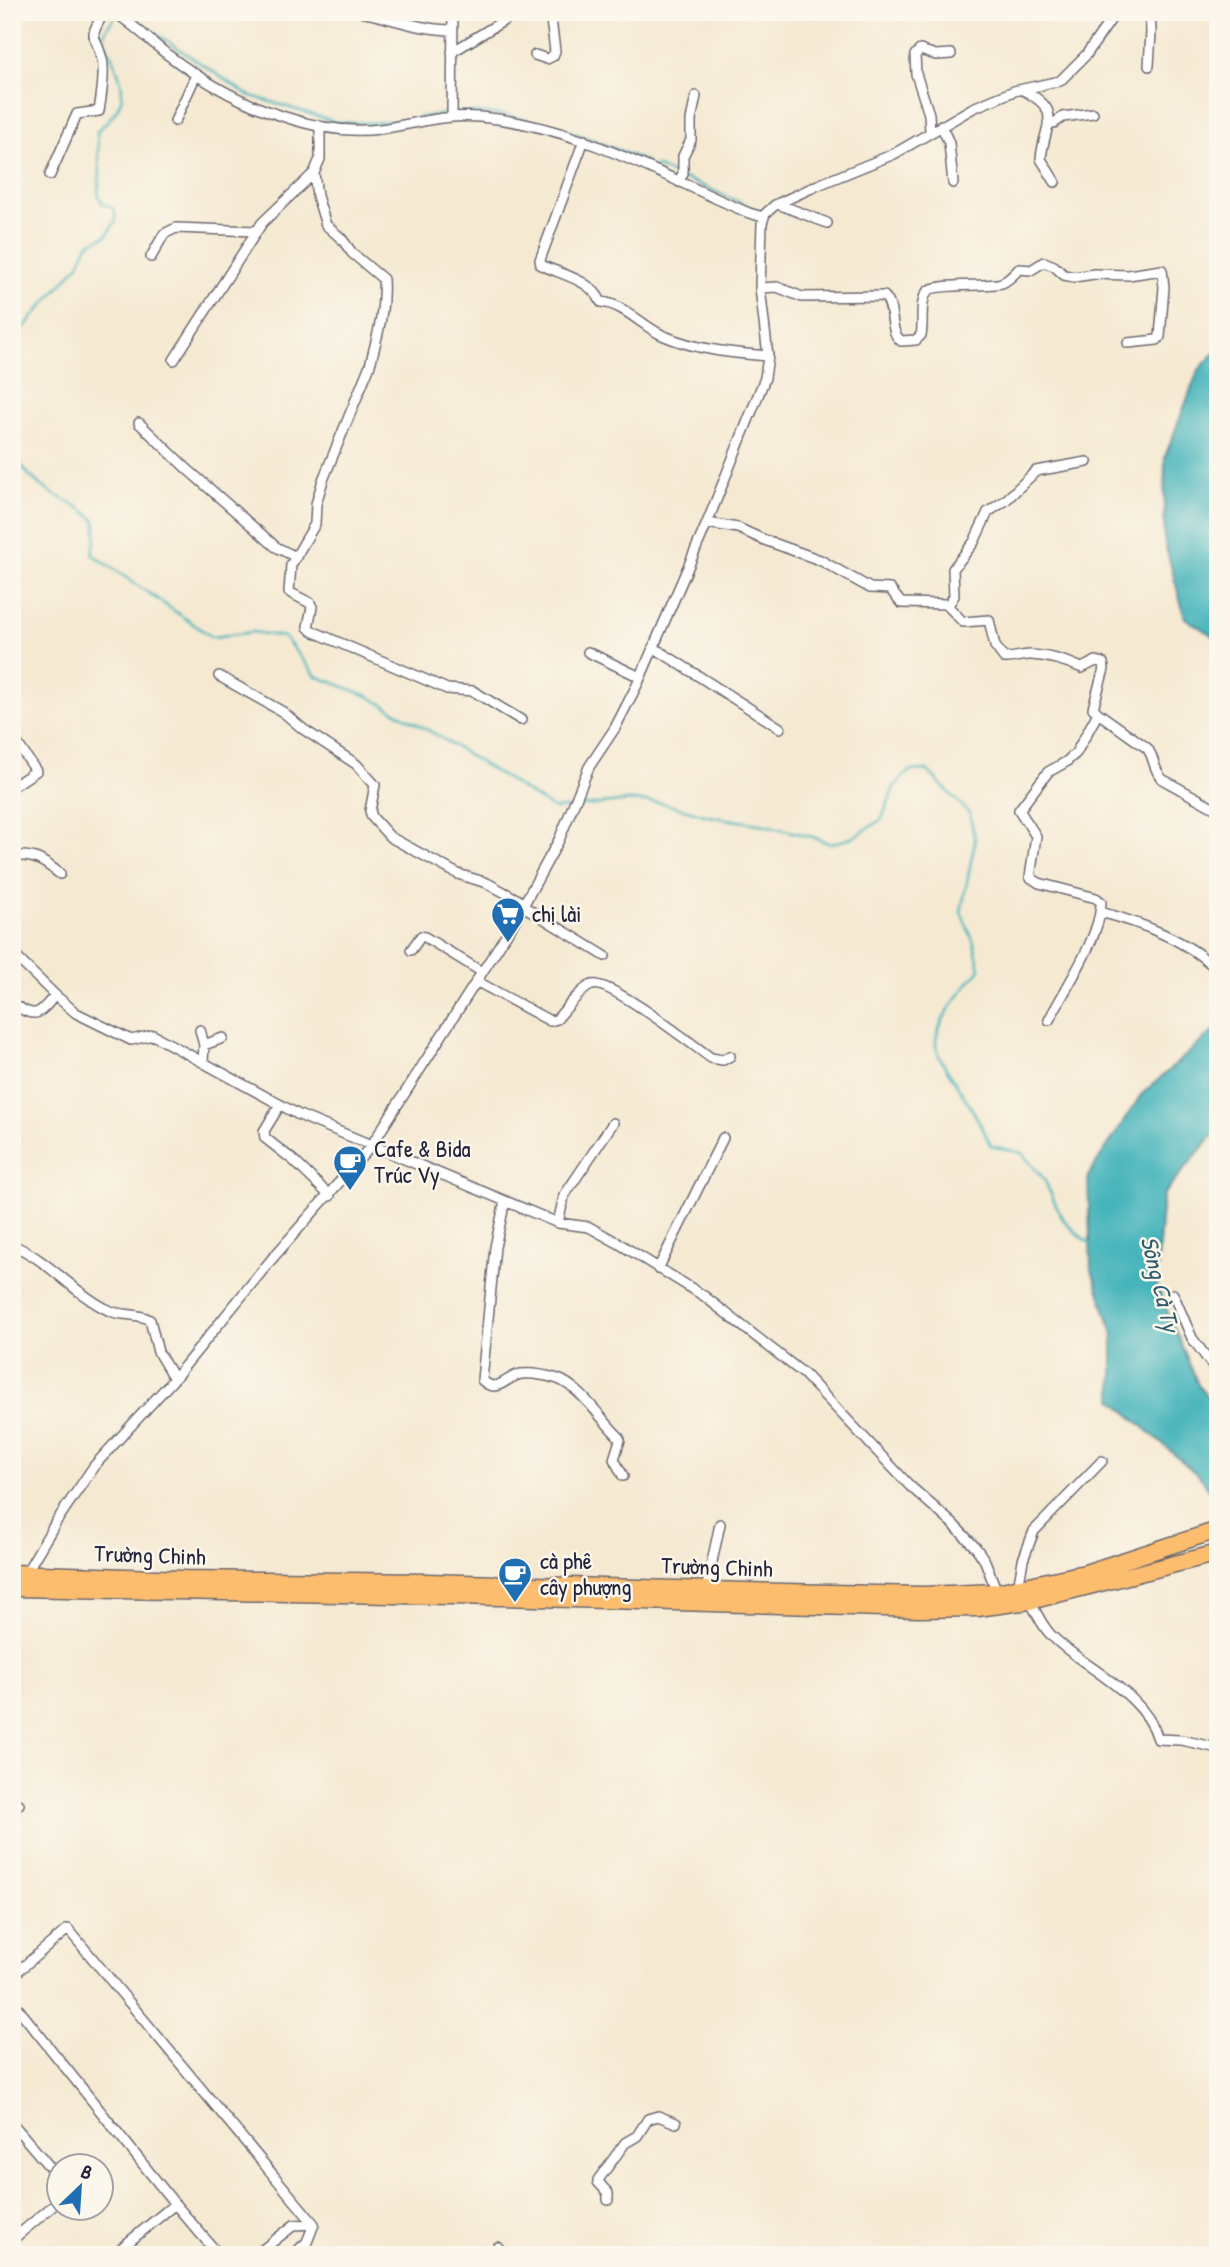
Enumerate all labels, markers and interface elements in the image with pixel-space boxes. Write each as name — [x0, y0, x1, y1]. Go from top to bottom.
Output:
supermarket icon: chị lài — [489, 895, 527, 944]
place label: chị lài — [532, 898, 581, 929]
place label: Cafe & Bida Trúc Vy — [374, 1133, 471, 1190]
cafe icon: Cafe & Bida Trúc Vy — [331, 1143, 369, 1192]
water label: Sông Cà Ty — [1133, 1233, 1189, 1338]
street label: Trường Chinh — [94, 1537, 207, 1572]
place label: cà phê cây phượng — [540, 1545, 632, 1602]
street label: Trường Chinh — [661, 1549, 774, 1584]
cafe icon: cà phê cây phượng — [496, 1555, 534, 1604]
north arrow — [46, 2152, 116, 2222]
text: B — [77, 2158, 97, 2186]

